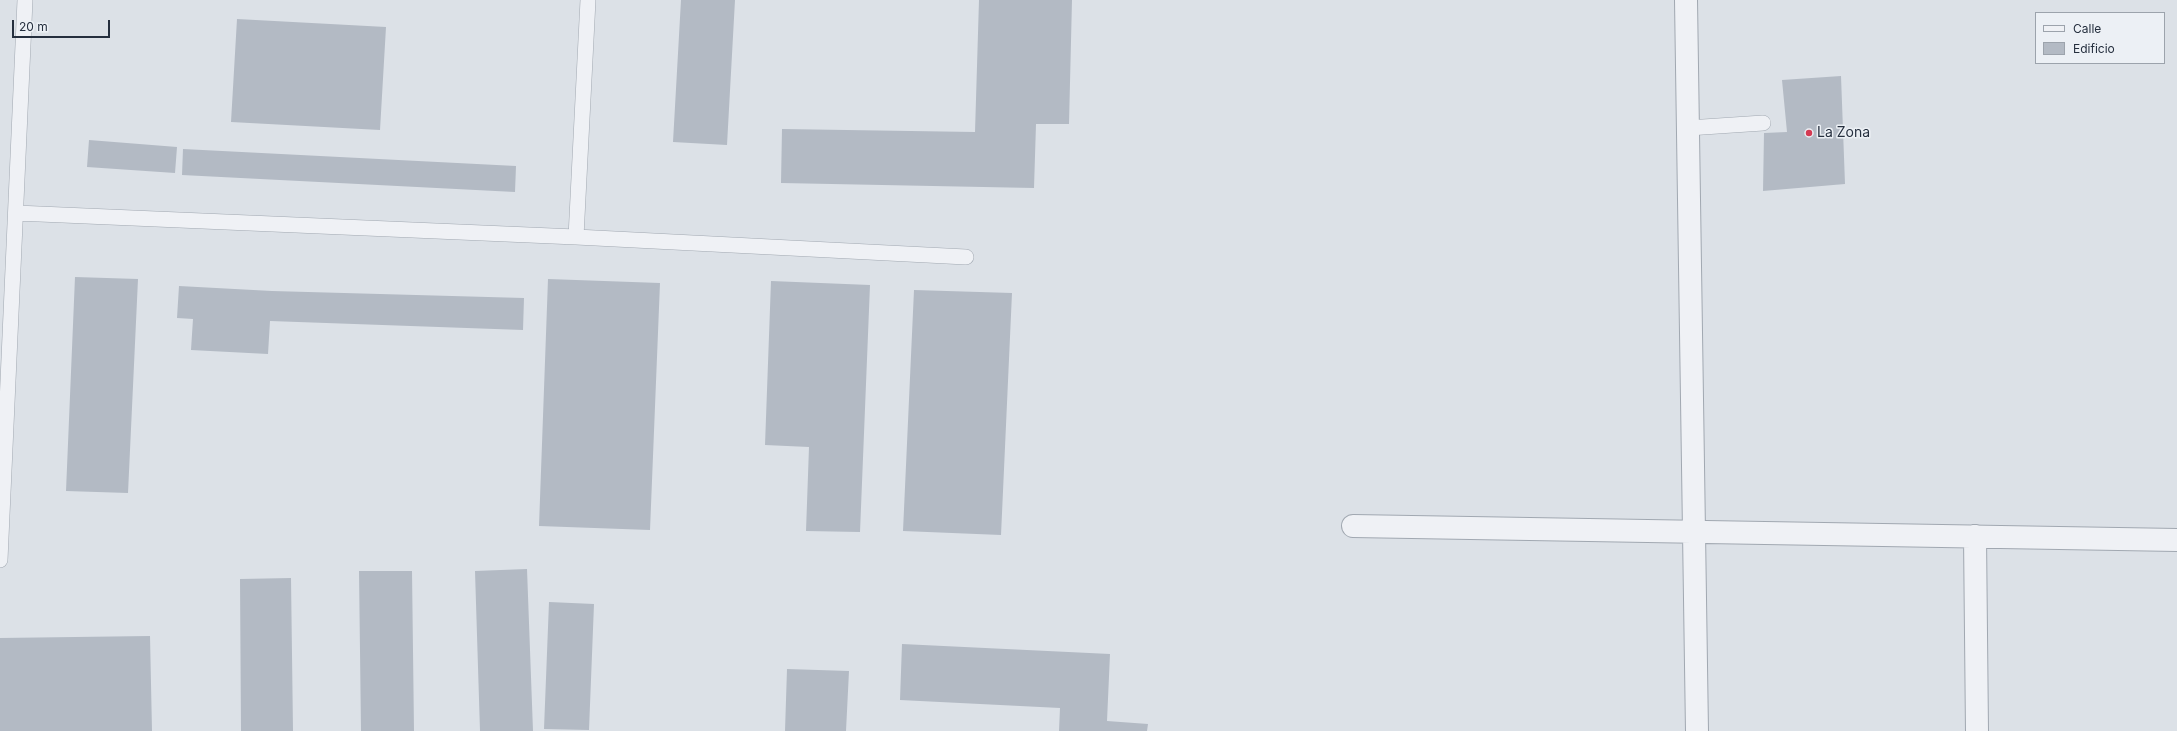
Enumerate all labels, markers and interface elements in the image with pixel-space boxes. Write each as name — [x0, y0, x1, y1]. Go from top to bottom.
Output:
scale bar — [14, 12, 112, 38]
legend — [2035, 12, 2165, 64]
text: 20 m — [19, 19, 48, 34]
text: Calle — [2073, 21, 2101, 36]
text: Edificio — [2073, 41, 2115, 56]
place label: La Zona — [1817, 125, 1870, 141]
marker: La Zona — [1804, 128, 1814, 138]

